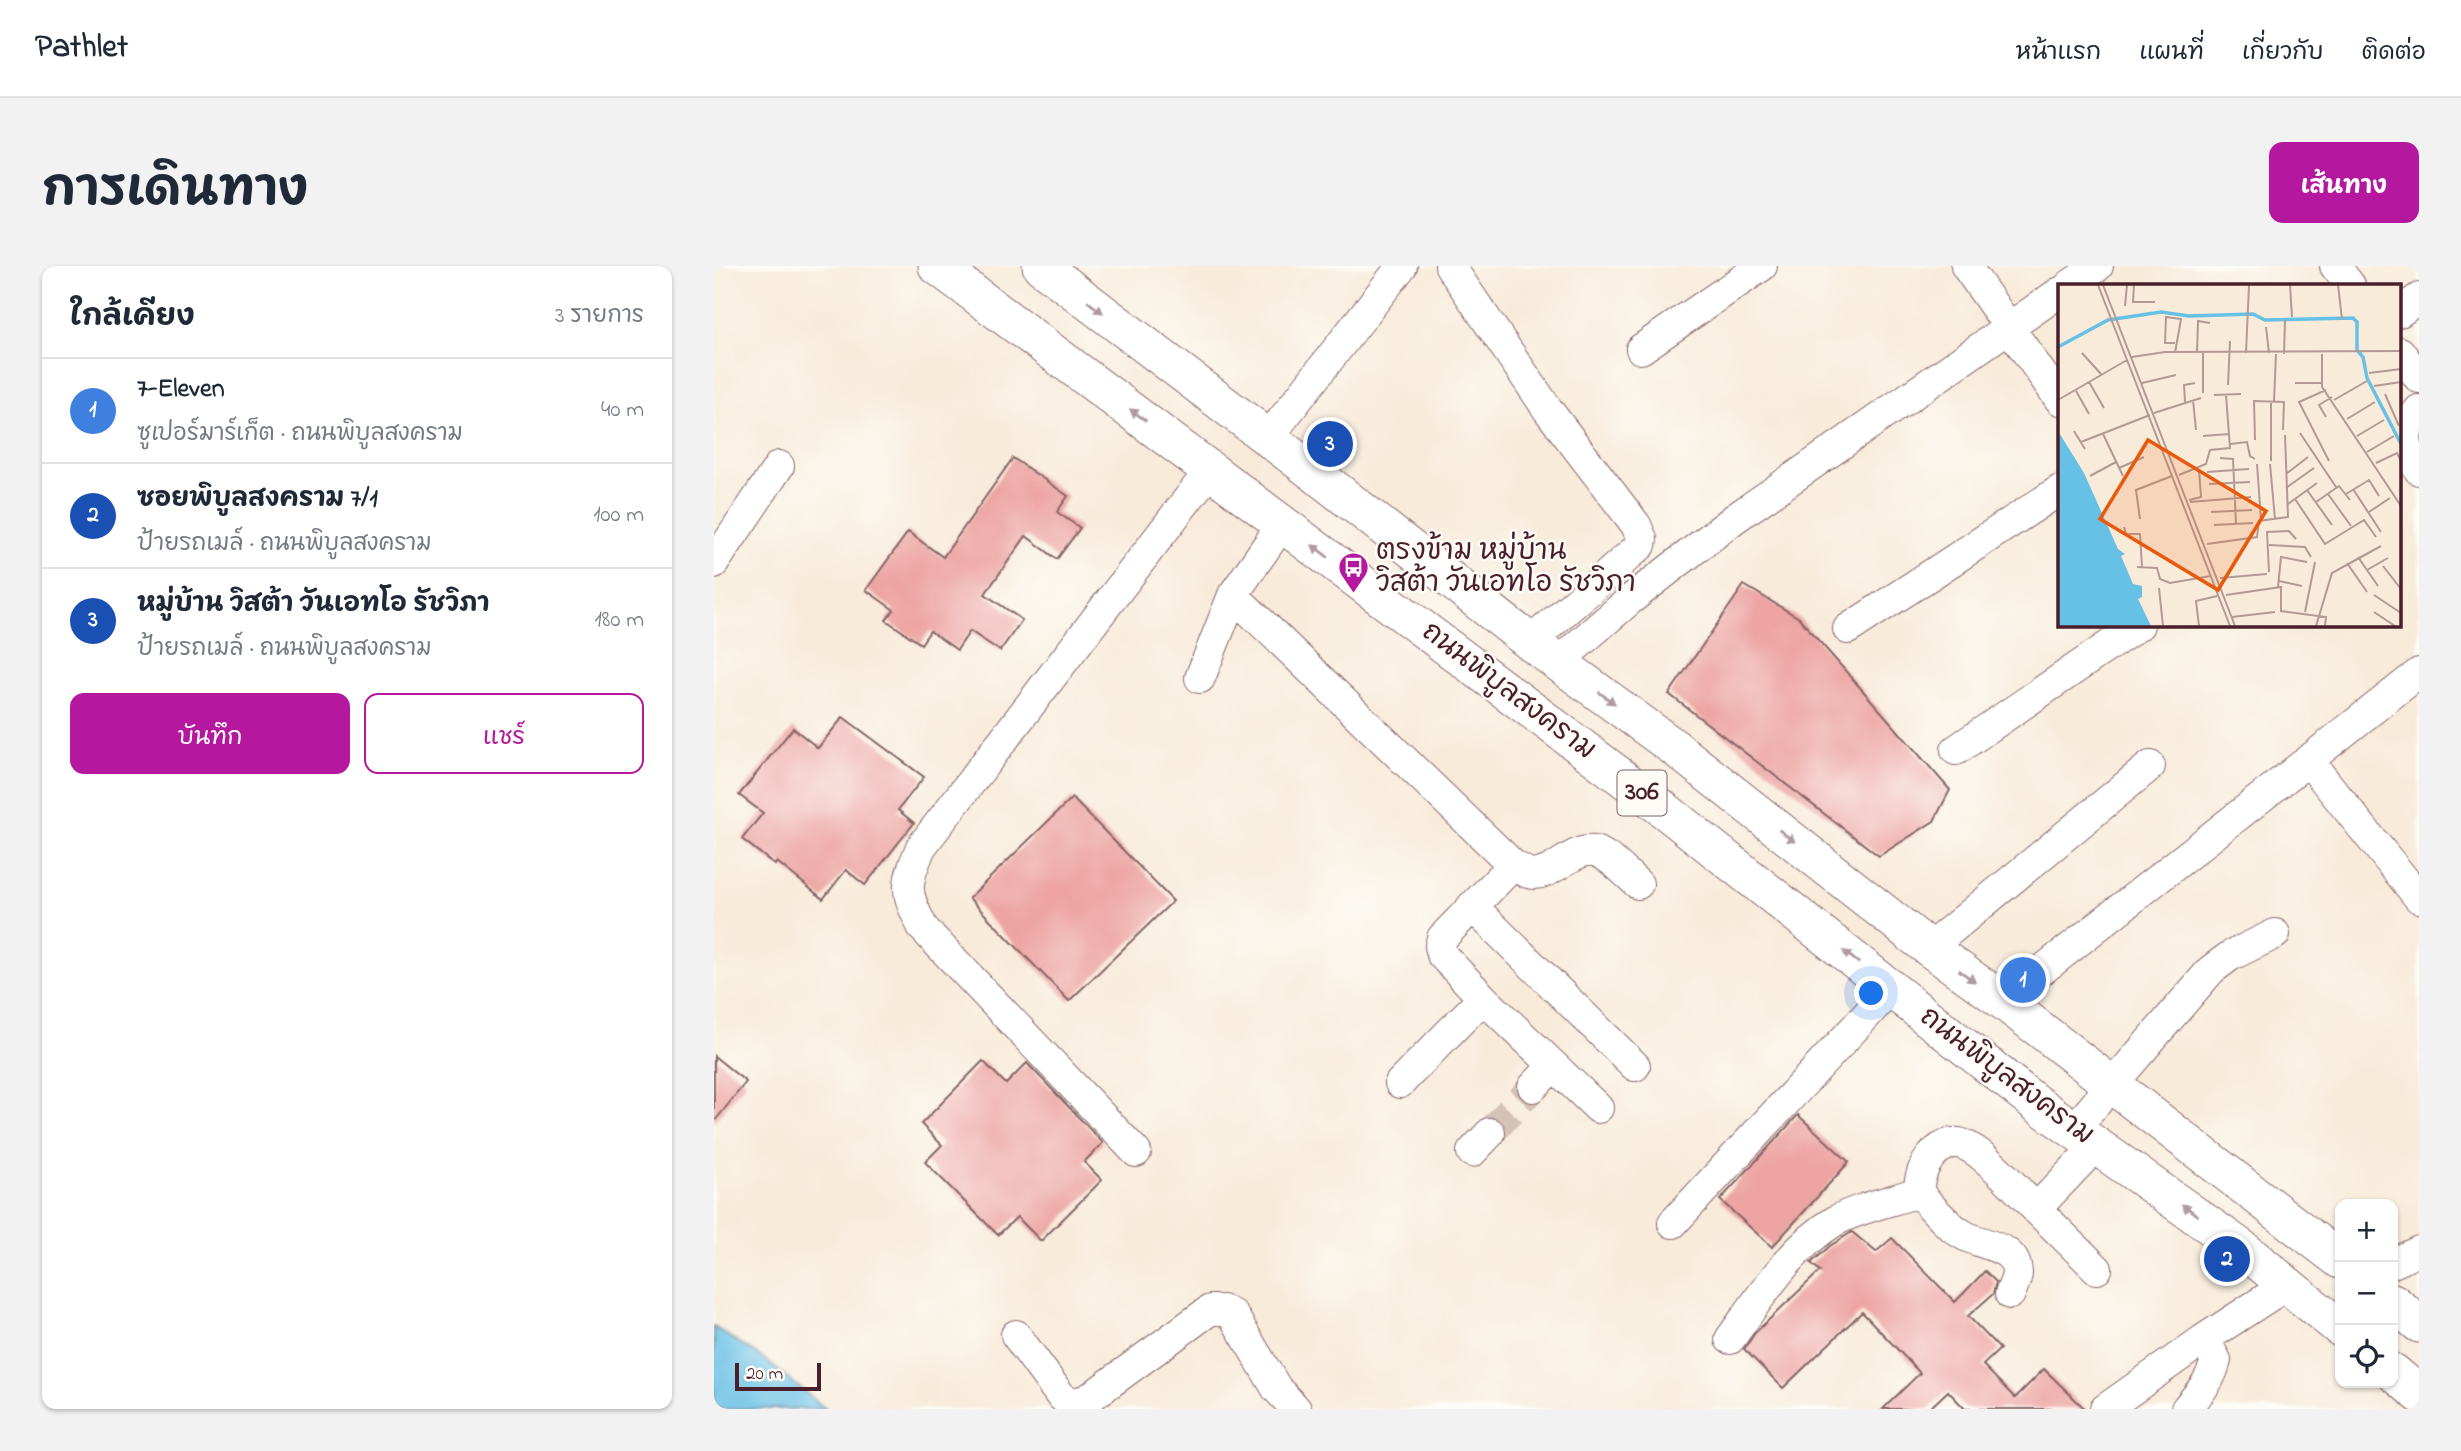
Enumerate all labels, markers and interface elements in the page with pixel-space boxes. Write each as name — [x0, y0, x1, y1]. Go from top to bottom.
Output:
text: Pathlet — [35, 24, 128, 72]
text: หน้าแรก — [2016, 36, 2101, 71]
text: แผนที่ — [2139, 36, 2204, 71]
text: เกี่ยวกับ — [2242, 36, 2324, 71]
text: ติดต่อ — [2362, 36, 2426, 71]
button: เส้นทาง — [2269, 142, 2419, 223]
text: การเดินทาง — [42, 156, 308, 228]
inset map — [2058, 284, 2402, 626]
text: ใกล้เคียง — [70, 296, 195, 340]
text: 3 รายการ — [555, 300, 644, 333]
one-way arrow — [1086, 300, 1104, 314]
text: 7-Eleven — [137, 371, 225, 409]
text: 1 — [89, 394, 97, 427]
text: 40 m — [601, 394, 644, 427]
one-way arrow — [1129, 408, 1147, 422]
text: ซูเปอร์มาร์เก็ต · ถนนพิบูลสงคราม — [137, 418, 463, 451]
pin: 3 — [1307, 418, 1353, 470]
text: ซอยพิบูลสงคราม 7/1 — [137, 481, 378, 519]
text: 2 — [87, 499, 99, 532]
text: 100 m — [593, 499, 644, 532]
text: ป้ายรถเมล์ · ถนนพิบูลสงคราม — [137, 528, 432, 561]
place label: ตรงข้าม หมู่บ้าน วิสต้า วันเอทโอ รัชวิภา — [1376, 531, 1636, 605]
one-way arrow — [1311, 544, 1329, 558]
bus stop icon: ตรงข้าม หมู่บ้าน วิสต้า วันเอทโอ รัชวิภา — [1336, 551, 1370, 595]
text: หมู่บ้าน วิสต้า วันเอทโอ รัชวิภา — [137, 586, 489, 624]
text: 3 — [88, 604, 98, 637]
text: 180 m — [595, 604, 644, 637]
street label: ถนนพิบูลสงคราม — [1412, 613, 1604, 771]
text: ป้ายรถเมล์ · ถนนพิบูลสงคราม — [137, 633, 432, 666]
one-way arrow — [1598, 690, 1616, 704]
button: บันทึก — [70, 693, 350, 774]
button: แชร์ — [364, 693, 644, 774]
road number: 306 — [1618, 771, 1667, 816]
one-way arrow — [1778, 829, 1796, 844]
one-way arrow — [1842, 950, 1860, 965]
pin: 1 — [2000, 954, 2046, 1006]
one-way arrow — [1958, 969, 1976, 983]
your location — [1854, 976, 1888, 1010]
street label: ถนนพิบูลสงคราม — [1910, 998, 2102, 1156]
map controls — [2335, 1199, 2398, 1388]
button: + — [2335, 1199, 2398, 1262]
one-way arrow — [2180, 1204, 2200, 1217]
pin: 2 — [2204, 1233, 2250, 1285]
button: − — [2335, 1262, 2398, 1325]
button: locate — [2335, 1325, 2398, 1388]
scale bar — [735, 1360, 821, 1392]
text: 20 m — [746, 1361, 783, 1388]

